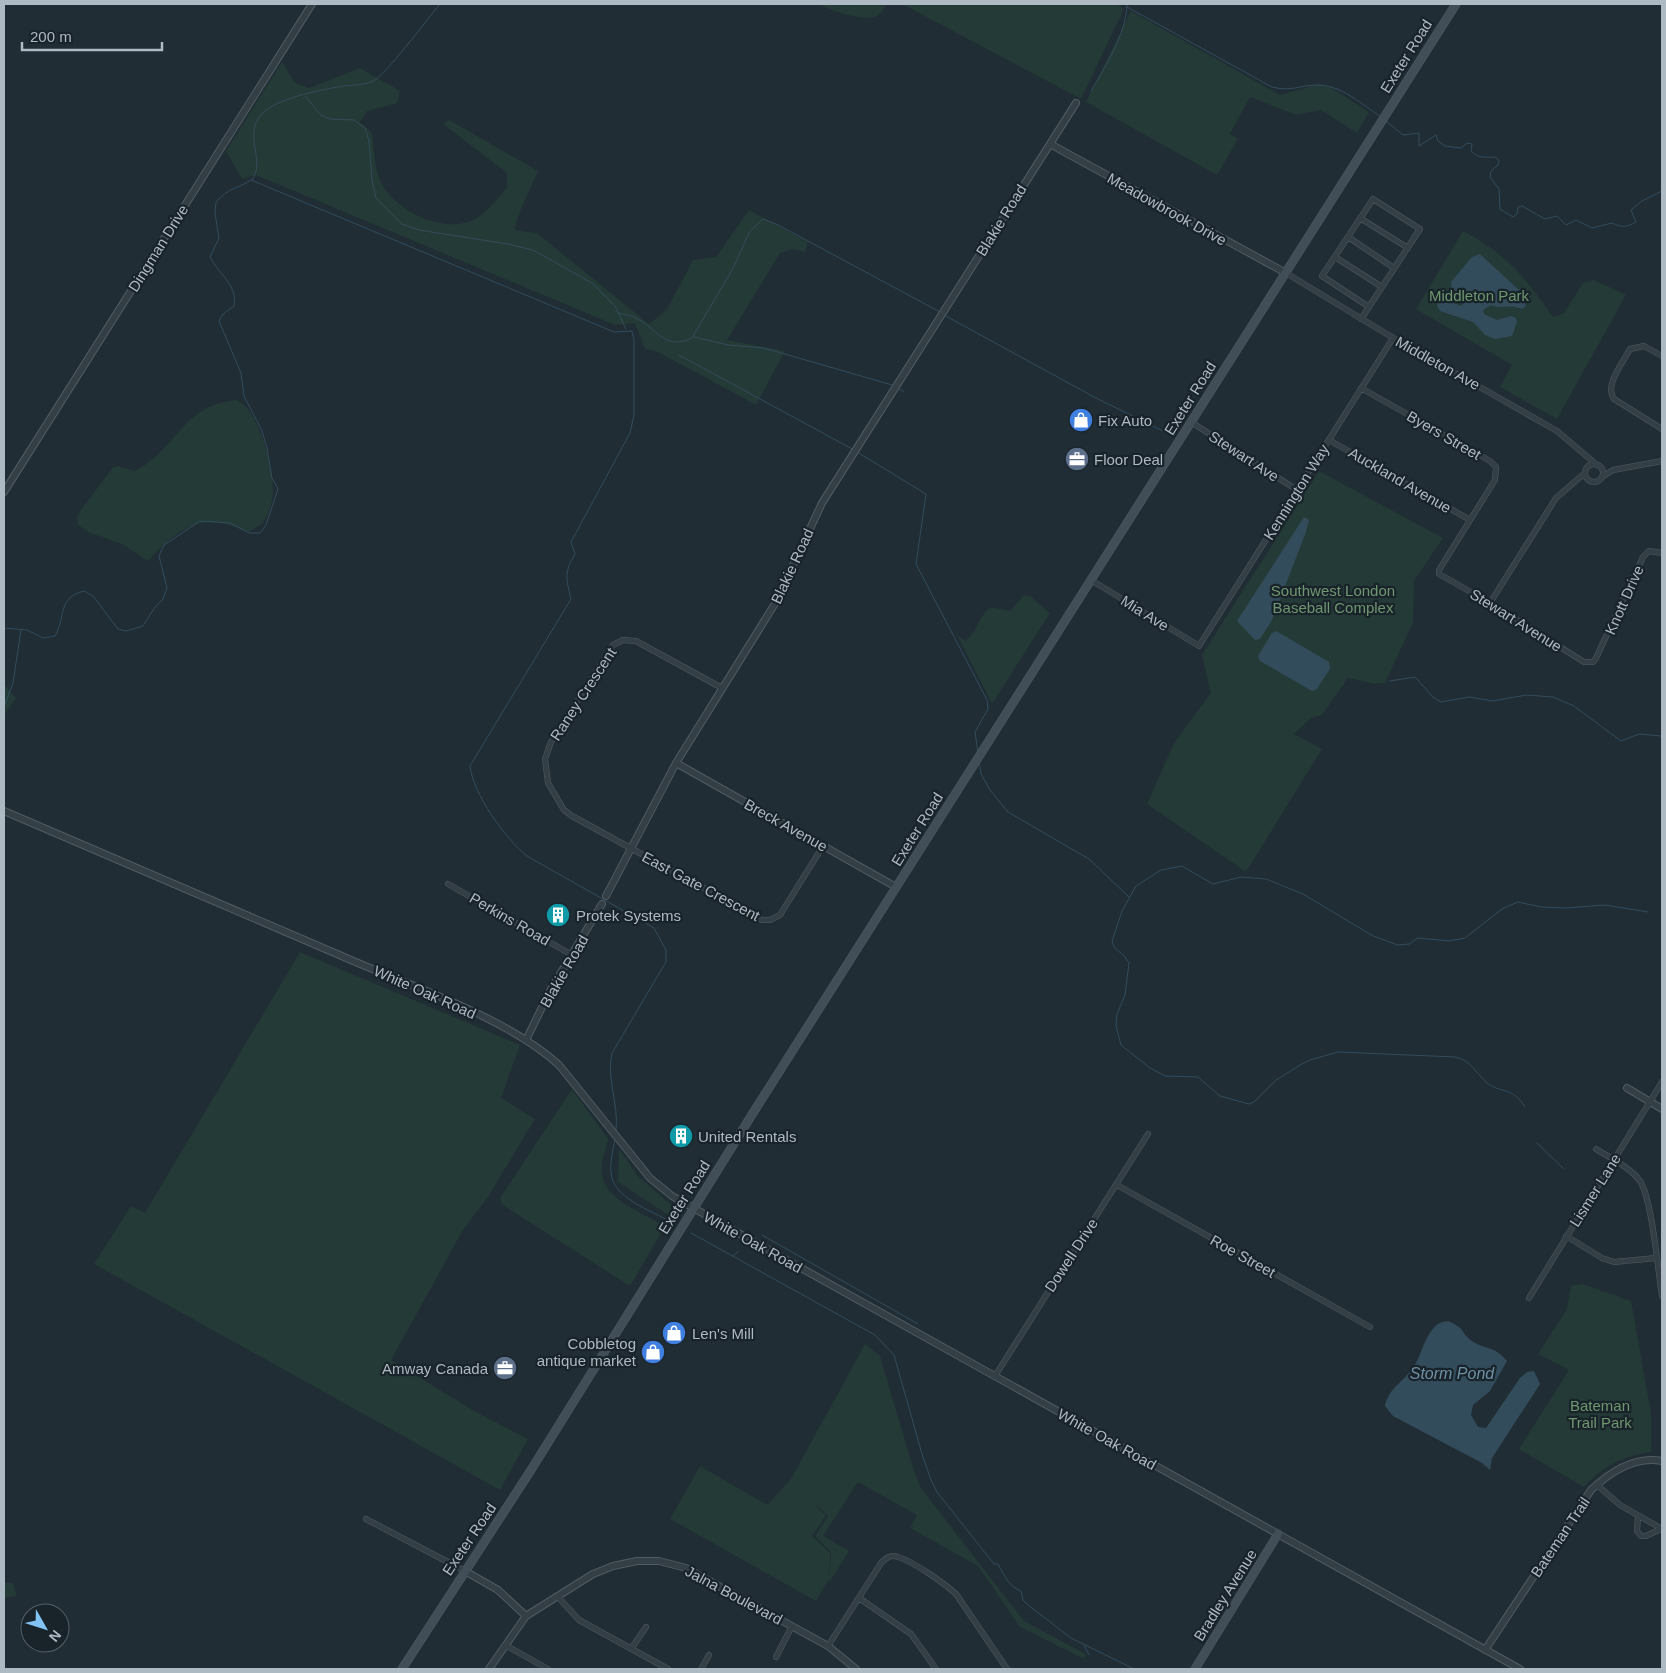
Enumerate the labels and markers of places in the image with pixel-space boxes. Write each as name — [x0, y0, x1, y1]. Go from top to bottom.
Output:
shop icon: Fix Auto — [1068, 407, 1094, 433]
place label: Fix Auto — [1098, 412, 1152, 429]
office icon: Floor Deal — [1064, 446, 1090, 472]
place label: Floor Deal — [1094, 451, 1163, 468]
building icon: Protek Systems — [545, 902, 571, 928]
place label: Protek Systems — [576, 907, 681, 924]
building icon: United Rentals — [668, 1123, 694, 1149]
place label: United Rentals — [698, 1128, 796, 1145]
shop icon: Len's Mill — [661, 1320, 687, 1346]
place label: Len's Mill — [692, 1325, 754, 1342]
place label: Cobbletog antique market — [537, 1335, 637, 1369]
shop icon: Cobbletog antique market — [640, 1339, 666, 1365]
office icon: Amway Canada — [492, 1355, 518, 1381]
place label: Amway Canada — [382, 1360, 489, 1377]

